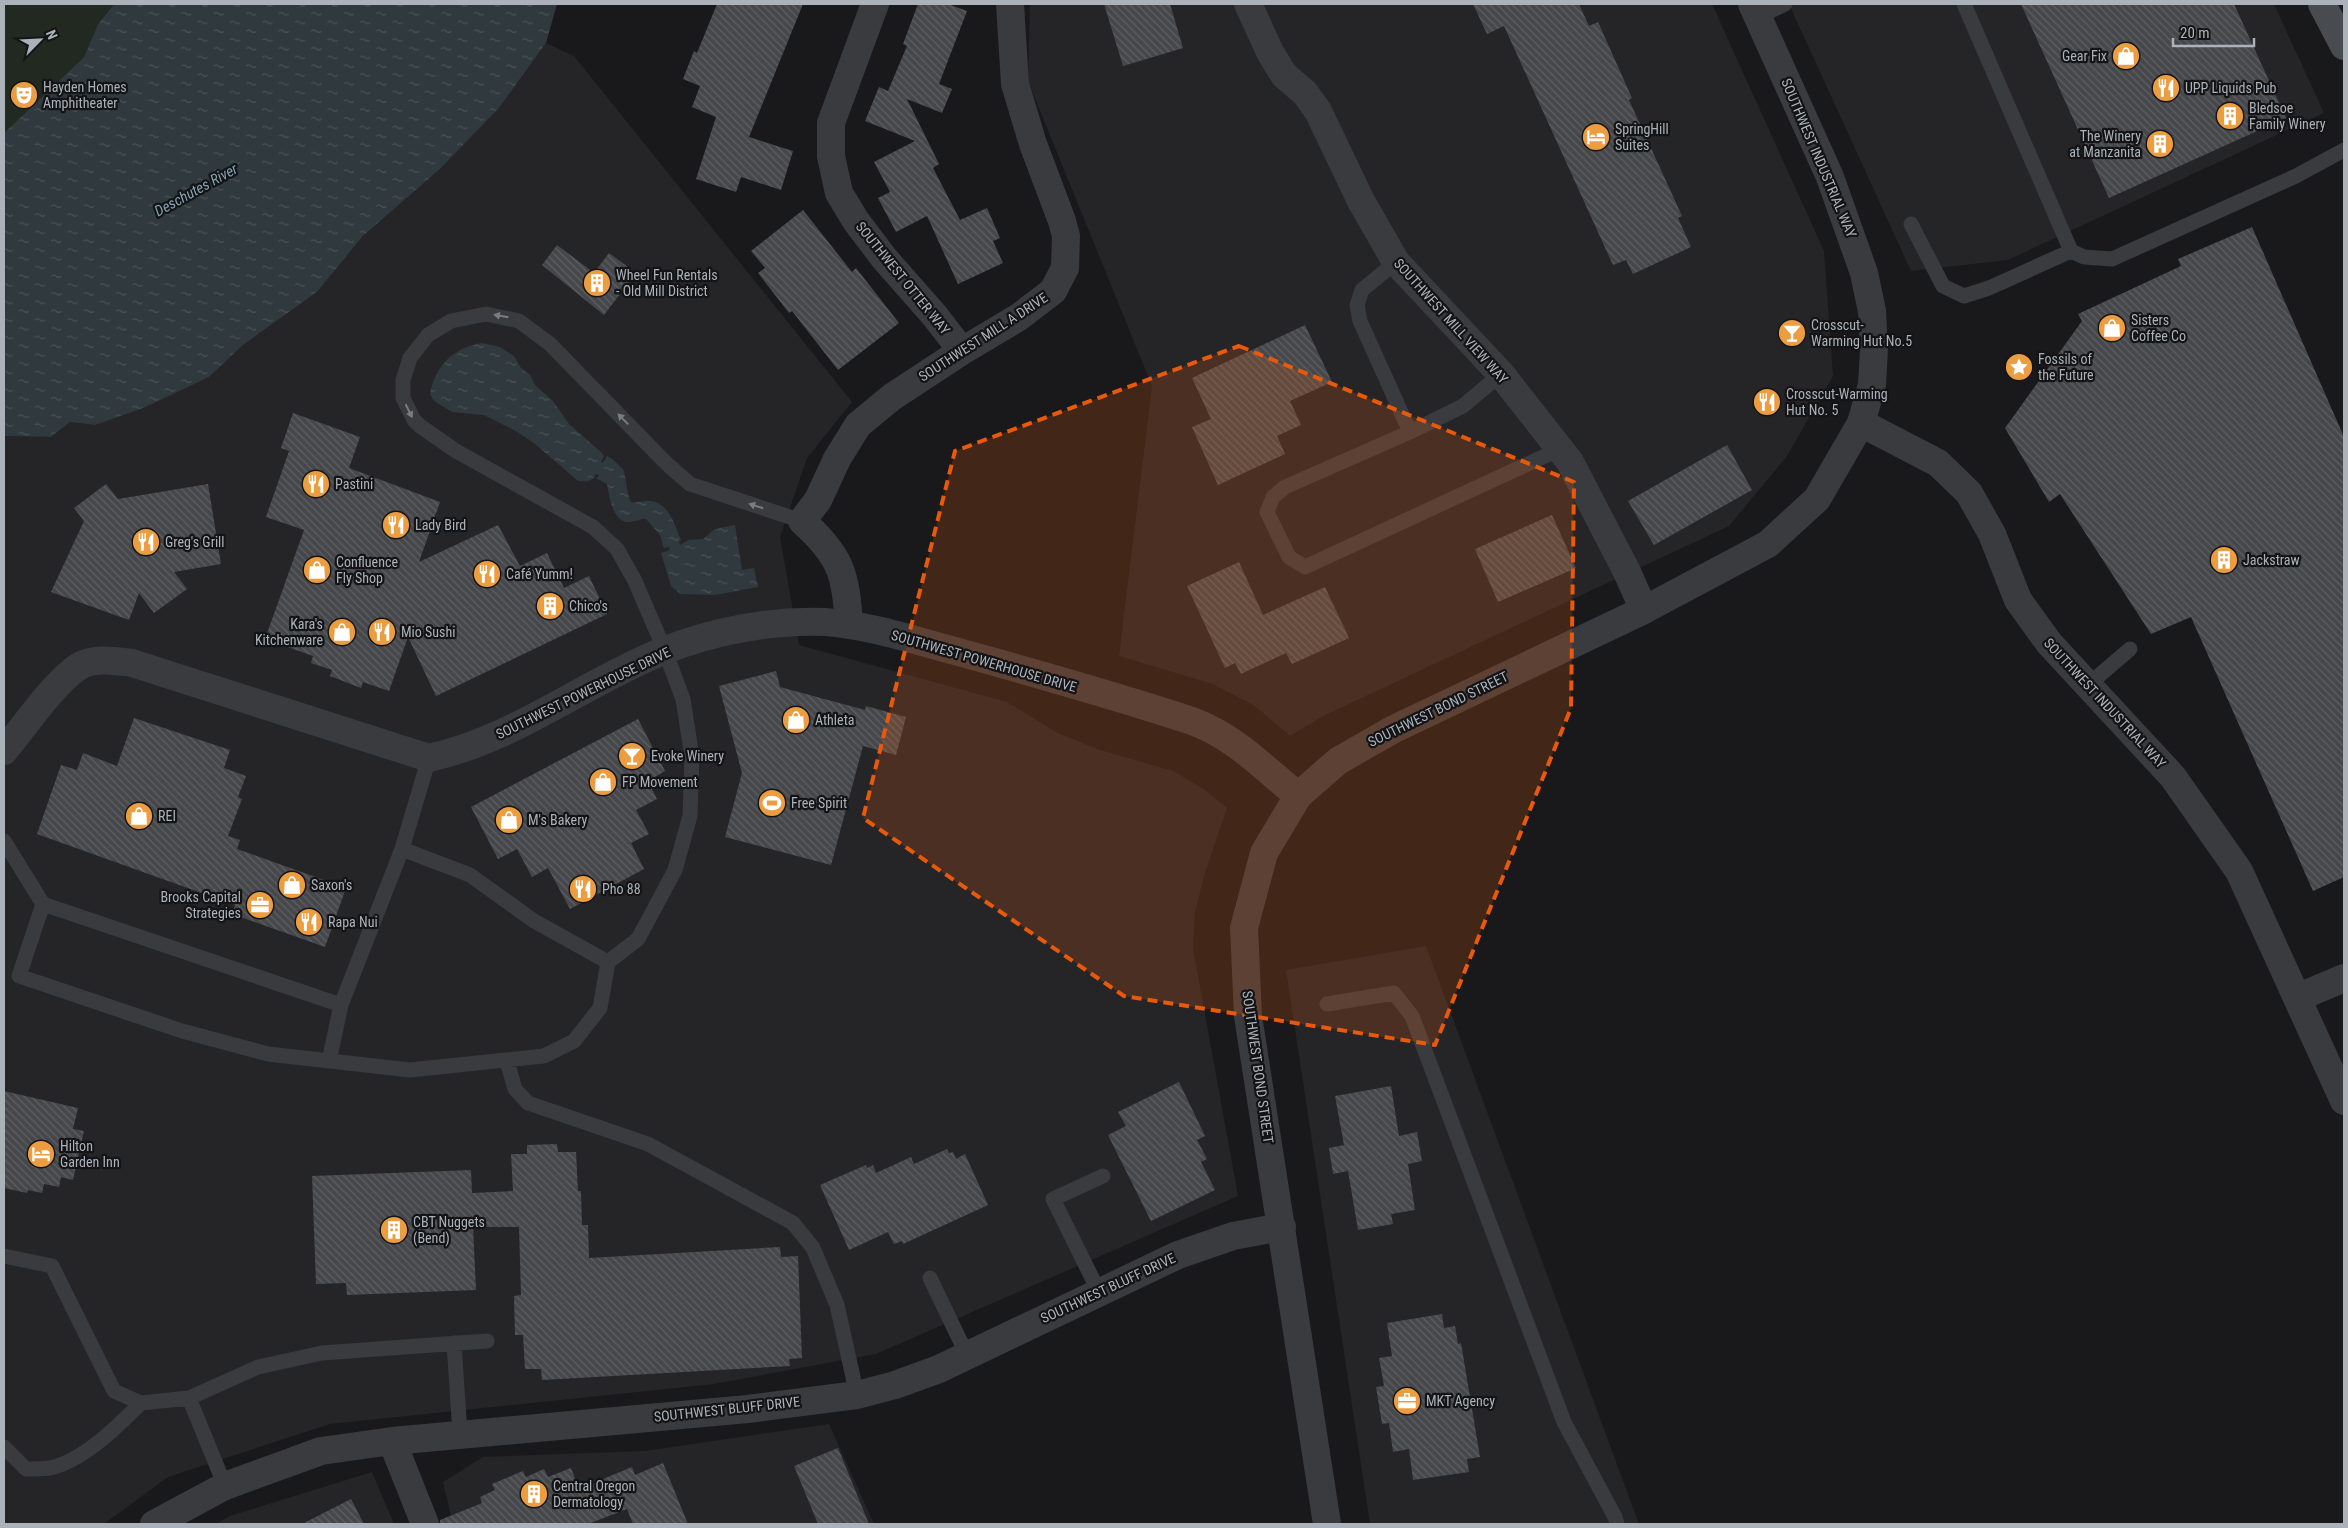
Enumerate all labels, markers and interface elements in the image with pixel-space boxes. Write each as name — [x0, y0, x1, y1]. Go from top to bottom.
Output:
north arrow — [15, 15, 65, 65]
scale bar — [2173, 15, 2254, 47]
text: 20 m — [2180, 24, 2210, 42]
text: N — [43, 28, 61, 42]
shop icon: Gear Fix — [2111, 41, 2141, 71]
place label: Gear Fix — [2062, 48, 2107, 64]
restaurant icon: UPP Liquids Pub — [2151, 73, 2181, 103]
street label: SOUTHWEST INDUSTRIAL WAY — [1778, 76, 1860, 241]
place label: Hayden Homes Amphitheater — [43, 79, 127, 111]
theatre icon: Hayden Homes Amphitheater — [9, 80, 39, 110]
place label: UPP Liquids Pub — [2185, 80, 2277, 96]
place label: Bledsoe Family Winery — [2249, 100, 2326, 132]
building icon: Bledsoe Family Winery — [2215, 101, 2245, 131]
place label: SpringHill Suites — [1615, 121, 1669, 153]
hotel icon: SpringHill Suites — [1581, 122, 1611, 152]
place label: The Winery at Manzanita — [2069, 128, 2141, 160]
building icon: The Winery at Manzanita — [2145, 129, 2175, 159]
water label: Deschutes River — [151, 160, 241, 220]
street label: SOUTHWEST OTTER WAY — [853, 218, 954, 338]
street label: SOUTHWEST MILL VIEW WAY — [1391, 255, 1512, 387]
place label: Wheel Fun Rentals - Old Mill District — [616, 267, 718, 299]
building icon: Wheel Fun Rentals - Old Mill District — [582, 268, 612, 298]
street label: SOUTHWEST MILL A DRIVE — [916, 289, 1050, 385]
one-way arrow — [493, 312, 509, 320]
place label: Sisters Coffee Co — [2131, 312, 2186, 344]
shop icon: Sisters Coffee Co — [2097, 313, 2127, 343]
place label: Crosscut- Warming Hut No.5 — [1811, 317, 1912, 349]
bar icon: Crosscut- Warming Hut No.5 — [1777, 318, 1807, 348]
place label: Fossils of the Future — [2038, 351, 2094, 383]
place icon: Fossils of the Future — [2004, 352, 2034, 382]
place label: Crosscut-Warming Hut No. 5 — [1786, 386, 1888, 418]
restaurant icon: Crosscut-Warming Hut No. 5 — [1752, 387, 1782, 417]
one-way arrow — [405, 404, 413, 418]
one-way arrow — [617, 414, 629, 426]
restaurant icon: Pastini — [301, 469, 331, 499]
place label: Pastini — [335, 476, 373, 492]
one-way arrow — [748, 502, 763, 510]
restaurant icon: Lady Bird — [381, 510, 411, 540]
place label: Lady Bird — [415, 517, 466, 533]
restaurant icon: Greg's Grill — [131, 527, 161, 557]
place label: Greg's Grill — [165, 534, 225, 550]
building icon: Jackstraw — [2209, 545, 2239, 575]
place label: Jackstraw — [2243, 552, 2300, 568]
place label: Confluence Fly Shop — [336, 554, 398, 586]
shop icon: Confluence Fly Shop — [302, 555, 332, 585]
restaurant icon: Café Yumm! — [472, 559, 502, 589]
place label: Café Yumm! — [506, 566, 573, 582]
building icon: Chico's — [535, 591, 565, 621]
place label: Chico's — [569, 598, 608, 614]
place label: Kara's Kitchenware — [255, 616, 323, 648]
shop icon: Kara's Kitchenware — [327, 617, 357, 647]
restaurant icon: Mio Sushi — [367, 617, 397, 647]
place label: Mio Sushi — [401, 624, 455, 640]
street label: SOUTHWEST POWERHOUSE DRIVE — [890, 627, 1079, 695]
street label: SOUTHWEST INDUSTRIAL WAY — [2041, 635, 2170, 772]
street label: SOUTHWEST POWERHOUSE DRIVE — [493, 644, 673, 742]
street label: SOUTHWEST BOND STREET — [1365, 668, 1511, 750]
shop icon: Athleta — [781, 705, 811, 735]
place label: Athleta — [815, 712, 854, 728]
bar icon: Evoke Winery — [617, 741, 647, 771]
place label: Evoke Winery — [651, 748, 724, 764]
shop icon: FP Movement — [588, 767, 618, 797]
place label: FP Movement — [622, 774, 698, 790]
sports icon: Free Spirit — [757, 788, 787, 818]
place label: Free Spirit — [791, 795, 847, 811]
shop icon: REI — [124, 801, 154, 831]
shop icon: M's Bakery — [494, 805, 524, 835]
place label: REI — [158, 808, 176, 824]
place label: M's Bakery — [528, 812, 588, 828]
shop icon: Saxon's — [277, 870, 307, 900]
restaurant icon: Pho 88 — [568, 874, 598, 904]
place label: Saxon's — [311, 877, 352, 893]
place label: Pho 88 — [602, 881, 641, 897]
place label: Brooks Capital Strategies — [160, 889, 241, 921]
office icon: Brooks Capital Strategies — [245, 890, 275, 920]
restaurant icon: Rapa Nui — [294, 907, 324, 937]
place label: Rapa Nui — [328, 914, 378, 930]
street label: SOUTHWEST BOND STREET — [1239, 990, 1277, 1144]
place label: Hilton Garden Inn — [60, 1138, 120, 1170]
hotel icon: Hilton Garden Inn — [26, 1139, 56, 1169]
place label: CBT Nuggets (Bend) — [413, 1214, 485, 1247]
building icon: CBT Nuggets (Bend) — [379, 1215, 409, 1245]
street label: SOUTHWEST BLUFF DRIVE — [1038, 1250, 1178, 1326]
office icon: MKT Agency — [1392, 1386, 1422, 1416]
street label: SOUTHWEST BLUFF DRIVE — [653, 1393, 801, 1425]
place label: MKT Agency — [1426, 1393, 1495, 1409]
place label: Central Oregon Dermatology — [553, 1478, 635, 1510]
building icon: Central Oregon Dermatology — [519, 1479, 549, 1509]

